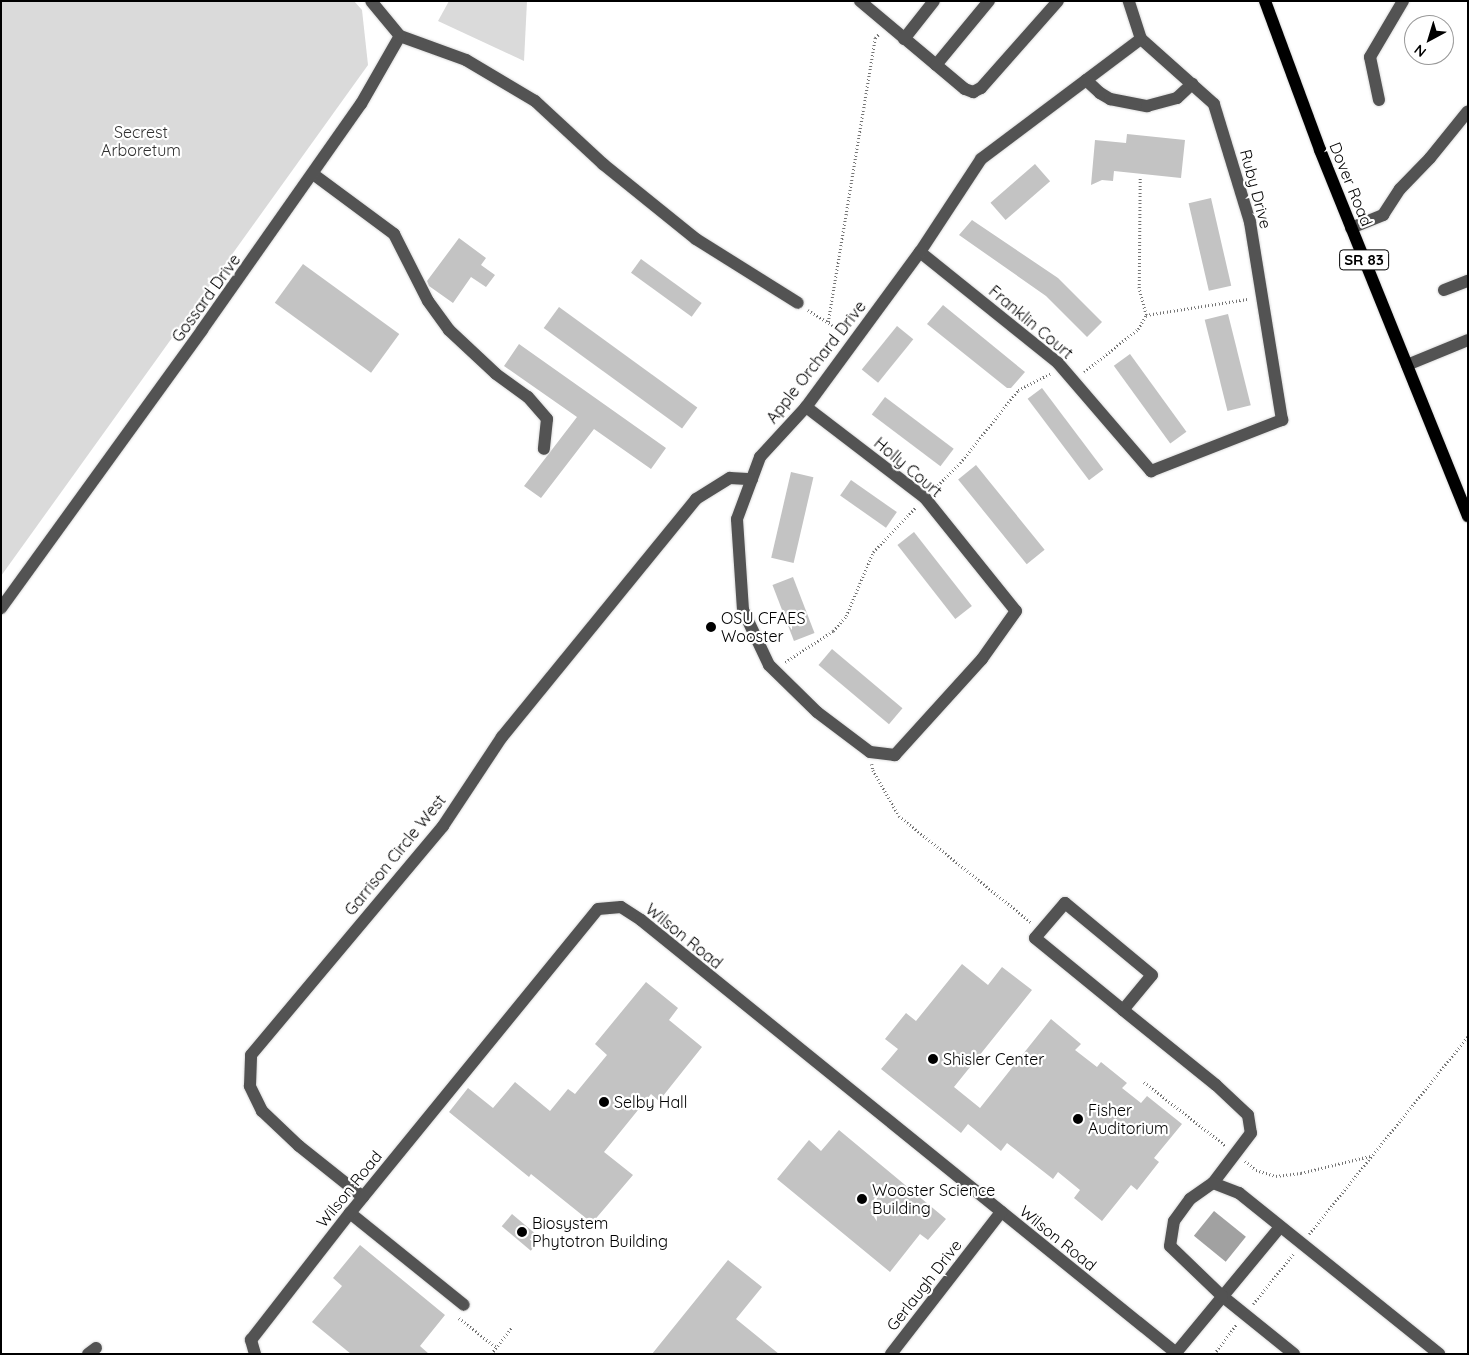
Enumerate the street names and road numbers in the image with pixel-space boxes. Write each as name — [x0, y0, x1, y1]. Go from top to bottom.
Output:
street label: Dover Road — [1325, 139, 1377, 229]
street label: Ruby Drive — [1236, 147, 1276, 231]
road number: SR 83 — [1339, 248, 1389, 272]
street label: Gossard Drive — [168, 250, 244, 346]
street label: Franklin Court — [985, 281, 1077, 363]
street label: Apple Orchard Drive — [762, 297, 870, 427]
street label: Holly Court — [870, 433, 946, 501]
street label: Garrison Circle West — [340, 791, 450, 919]
street label: Wilson Road — [642, 899, 726, 973]
street label: Wilson Road — [312, 1147, 386, 1231]
street label: Wilson Road — [1016, 1201, 1100, 1275]
street label: Gerlaugh Drive — [882, 1236, 966, 1334]

